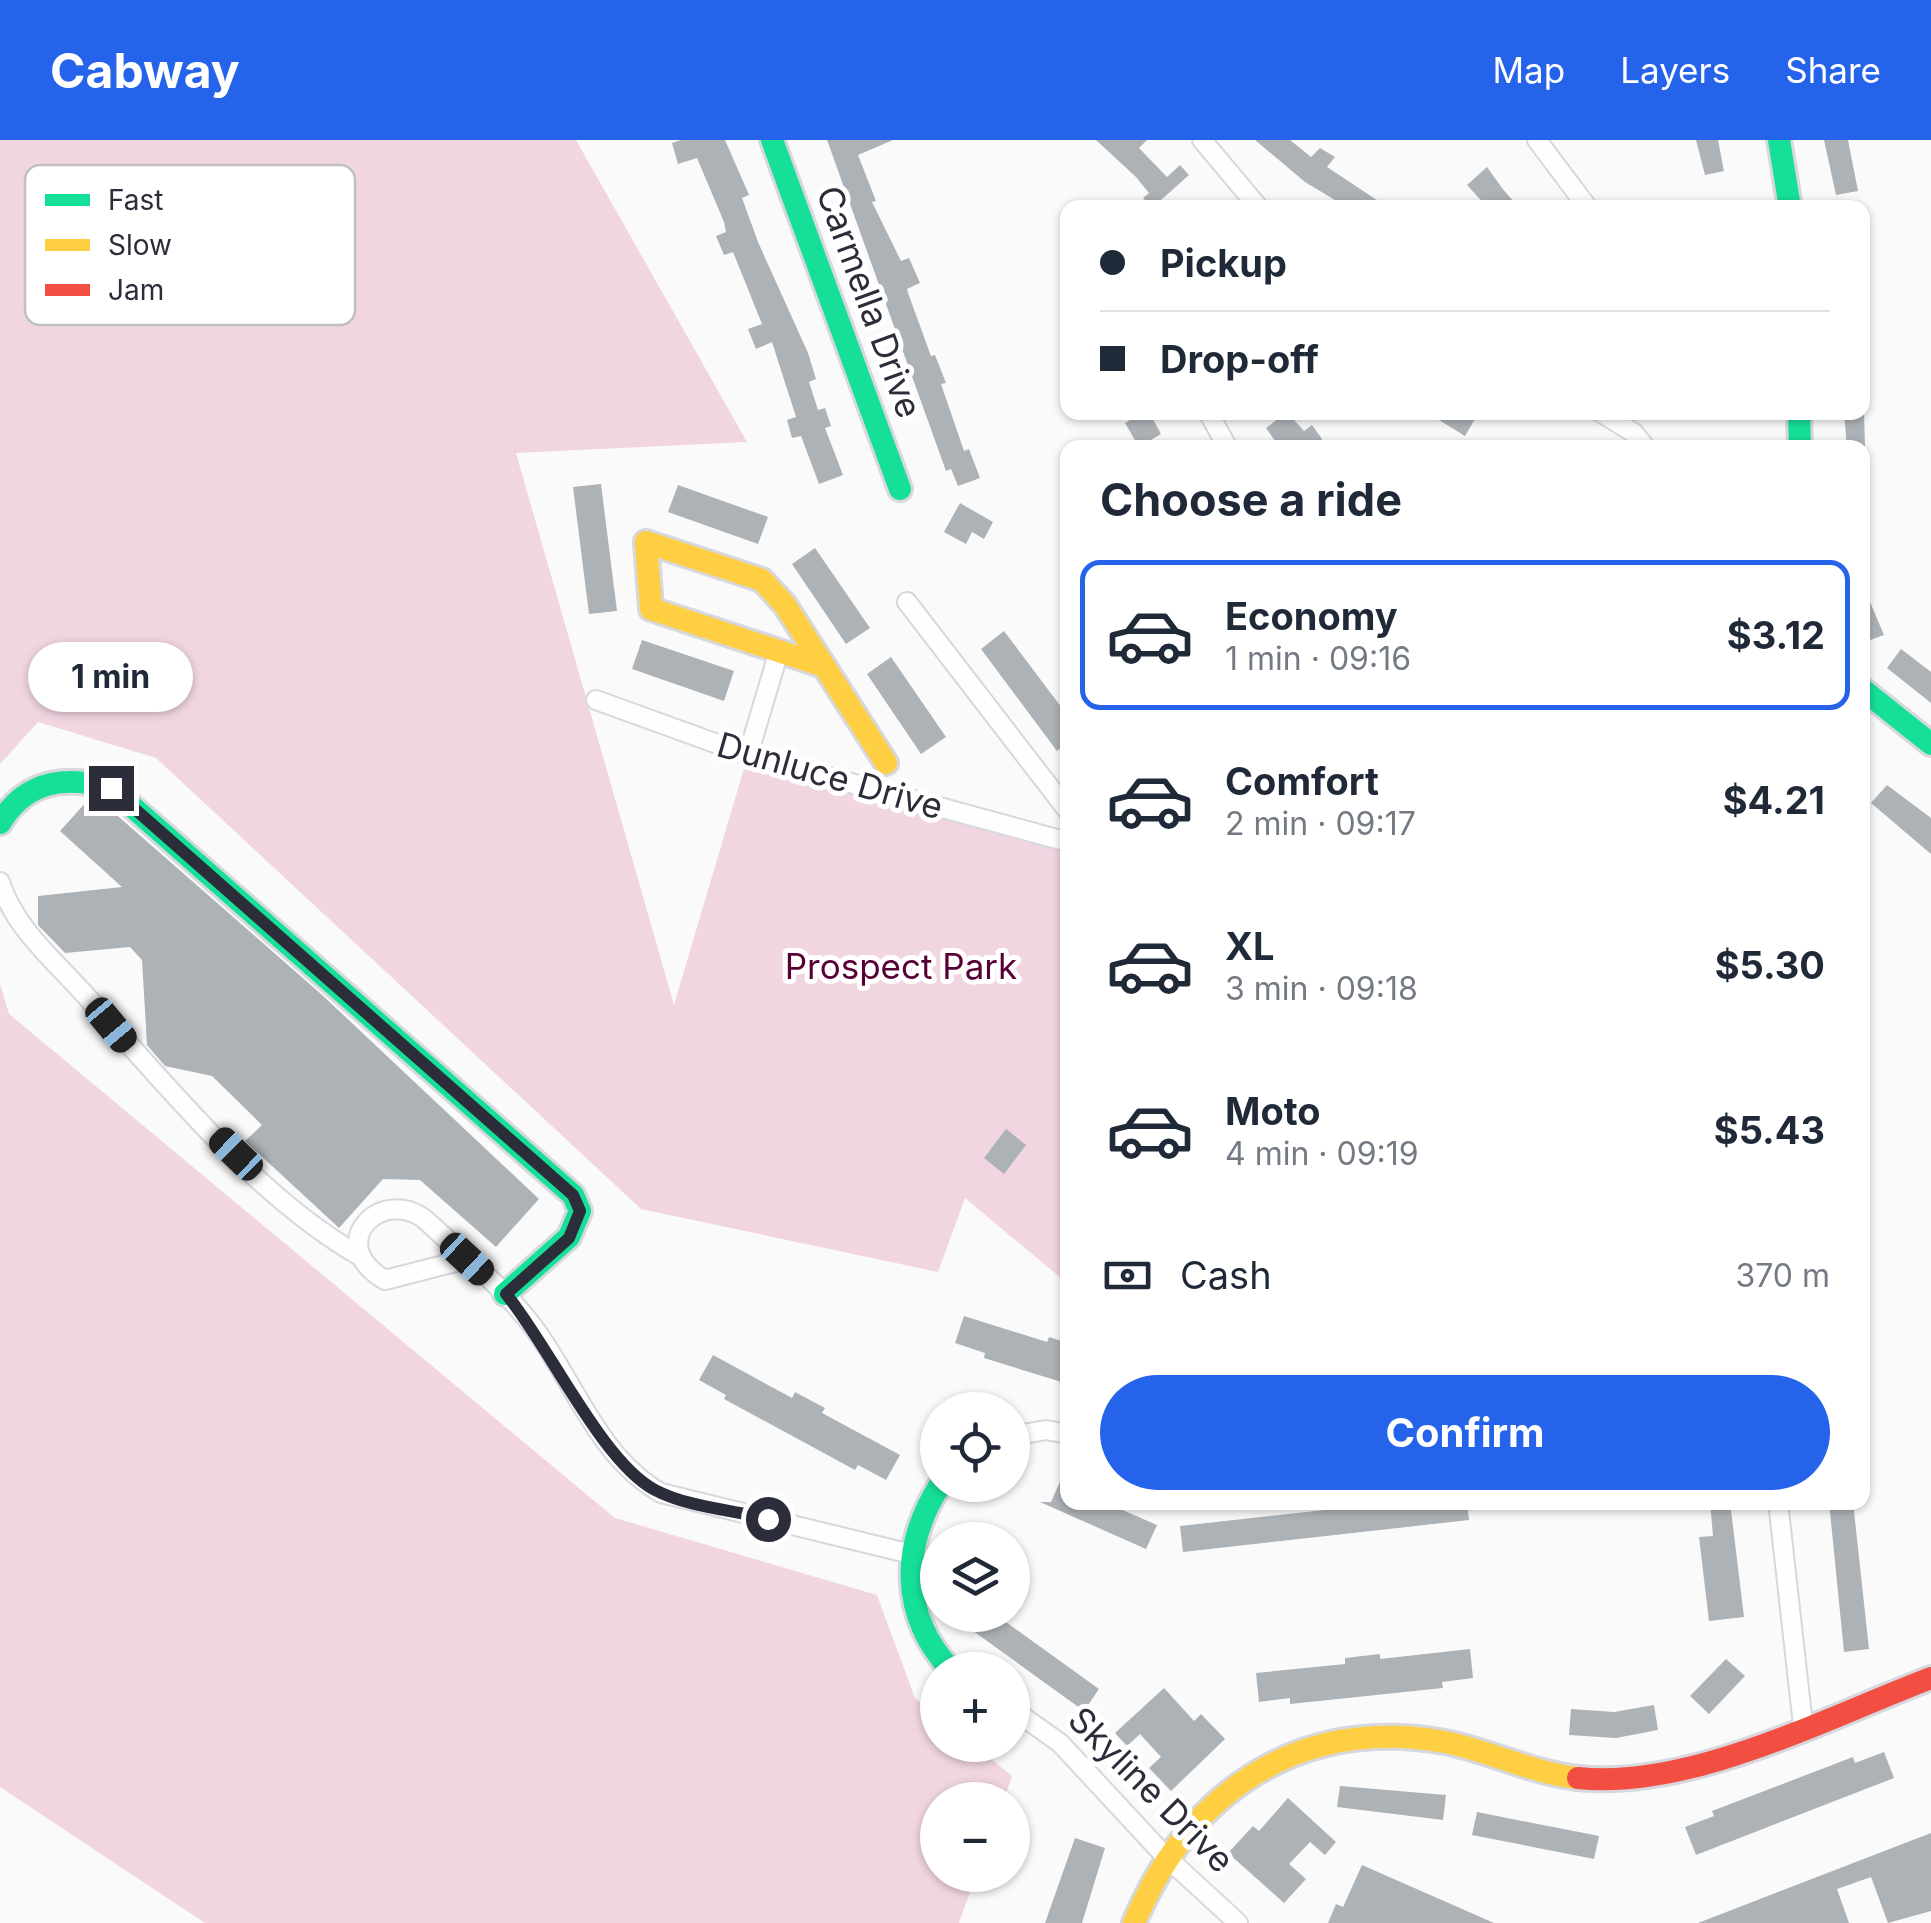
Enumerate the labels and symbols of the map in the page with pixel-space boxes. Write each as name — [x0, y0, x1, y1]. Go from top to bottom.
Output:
legend — [25, 165, 355, 325]
street label: Carmella Drive — [809, 180, 931, 423]
text: Fast — [108, 183, 164, 217]
text: Slow — [108, 228, 172, 262]
text: Jam — [108, 273, 164, 307]
callout: 1 min — [28, 643, 194, 713]
street label: Dunluce Drive — [713, 723, 948, 827]
route end — [89, 766, 134, 811]
park label: Prospect Park — [785, 945, 1017, 987]
car — [80, 992, 142, 1058]
car — [204, 1122, 268, 1186]
car — [435, 1228, 499, 1290]
route start — [746, 1497, 791, 1542]
street label: Skyline Drive — [1060, 1698, 1243, 1881]

